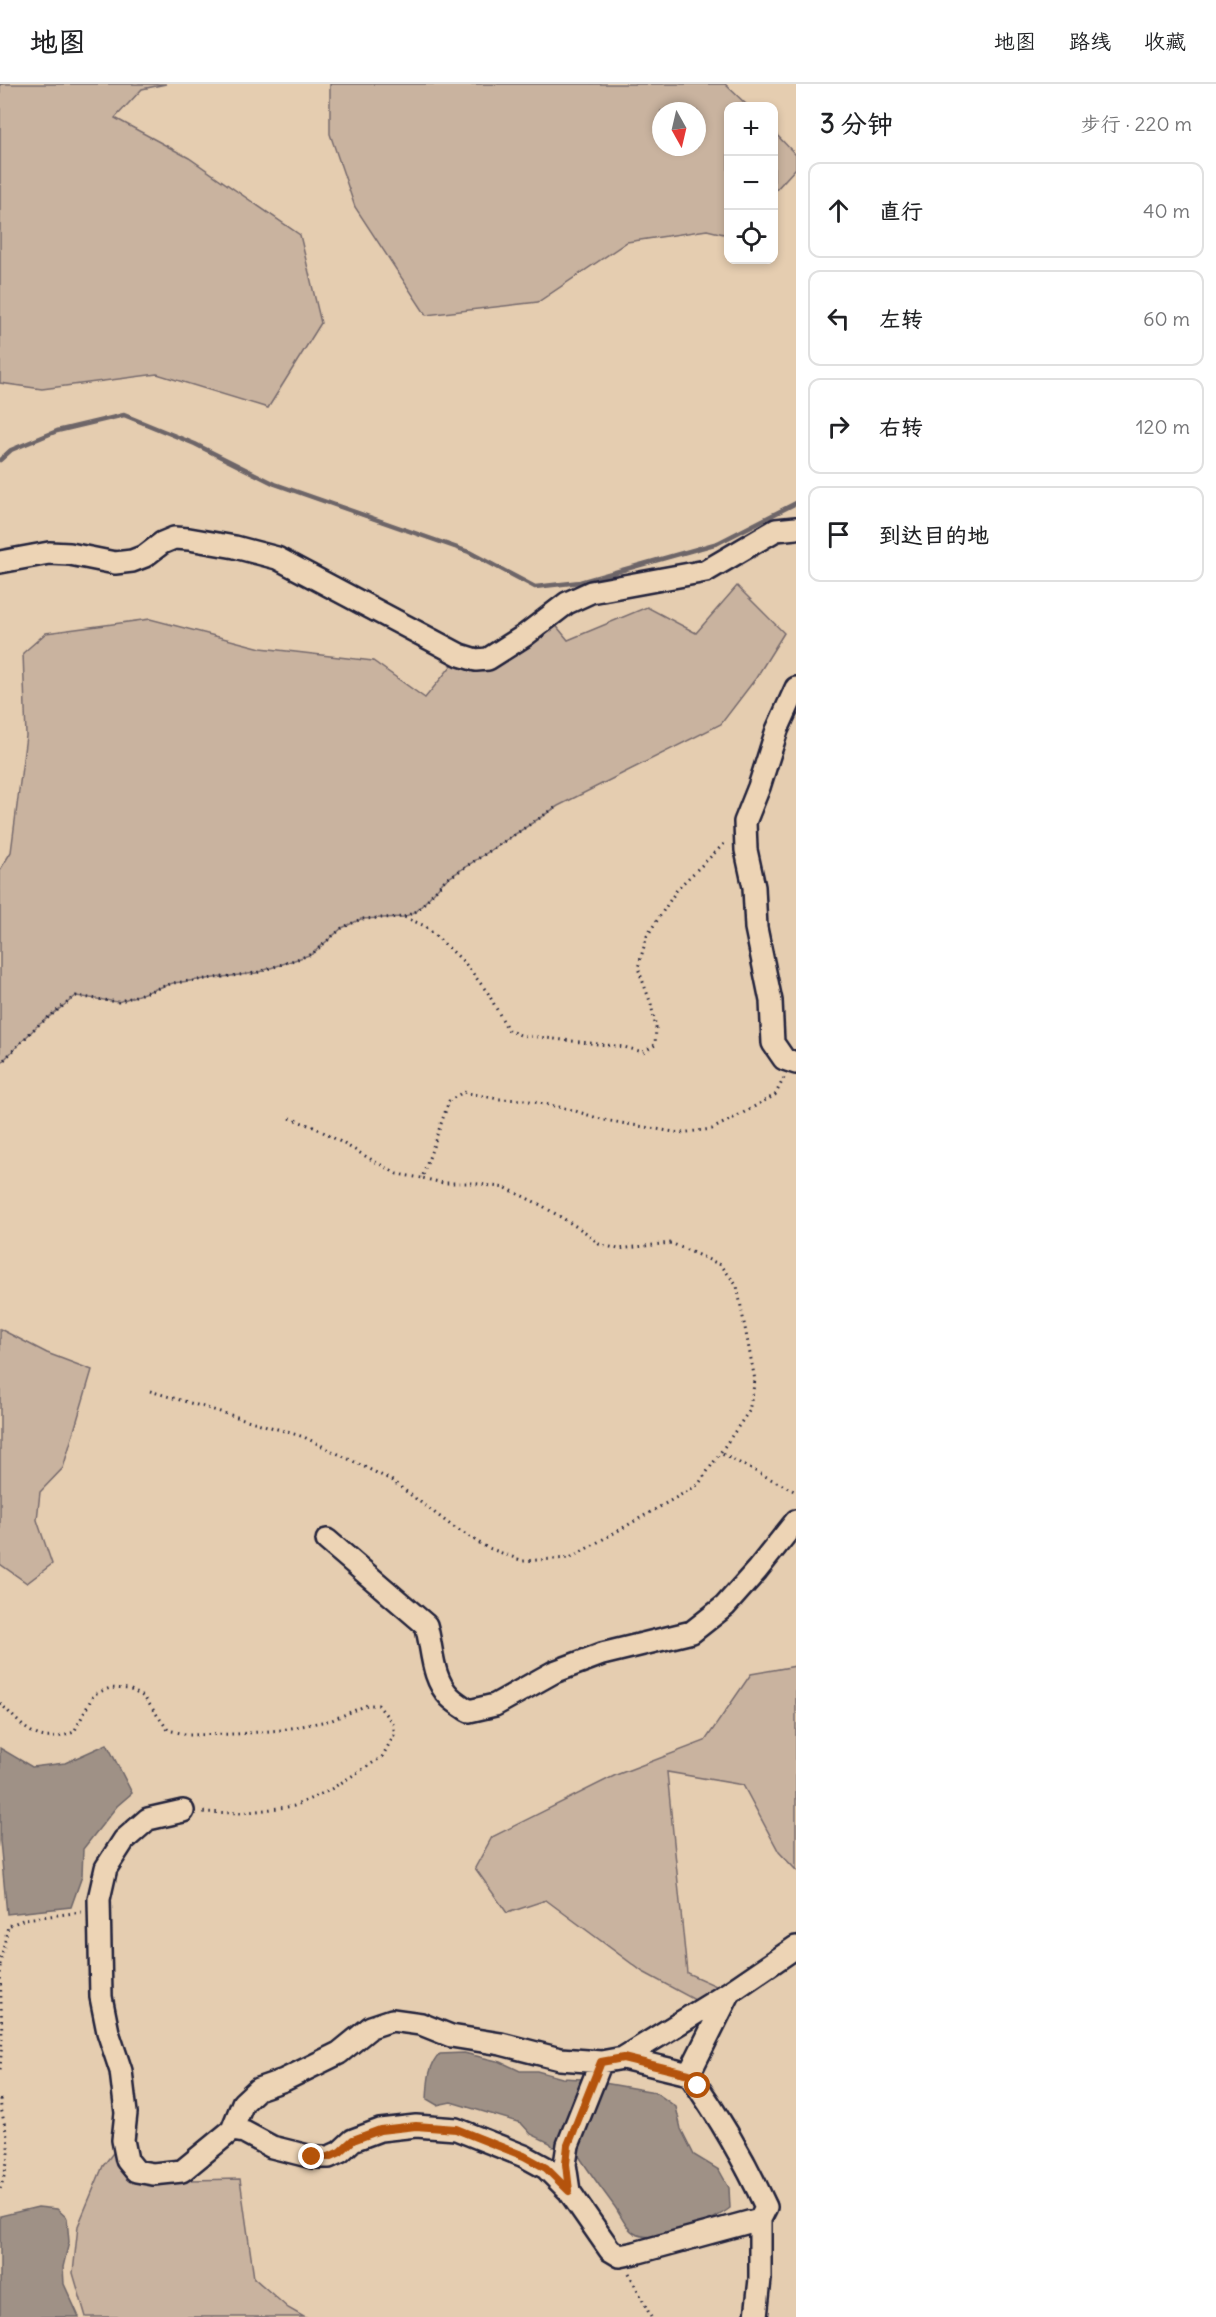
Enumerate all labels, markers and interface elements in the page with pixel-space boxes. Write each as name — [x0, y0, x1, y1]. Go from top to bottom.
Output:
text: 地图 — [30, 24, 86, 60]
text: 地图 — [994, 28, 1036, 55]
text: 路线 — [1069, 28, 1111, 55]
text: 收藏 — [1144, 28, 1186, 55]
north arrow — [652, 102, 706, 156]
map controls — [724, 102, 778, 264]
button: + — [724, 102, 778, 156]
text: 3 分钟 — [820, 107, 893, 140]
text: 步行 · 220 m — [1081, 111, 1192, 136]
button: − — [724, 156, 778, 210]
icon: ahead — [822, 194, 855, 227]
text: 直行 — [879, 197, 923, 225]
text: 40 m — [1143, 198, 1190, 223]
button: locate — [724, 210, 778, 264]
icon: left — [822, 302, 855, 335]
text: 左转 — [879, 305, 923, 333]
text: 60 m — [1143, 306, 1190, 331]
icon: right — [822, 410, 855, 443]
text: 右转 — [879, 413, 923, 441]
text: 120 m — [1136, 414, 1190, 439]
icon: arrive — [822, 518, 855, 551]
text: 到达目的地 — [879, 521, 989, 549]
route start — [684, 2072, 710, 2098]
route end — [298, 2143, 324, 2169]

